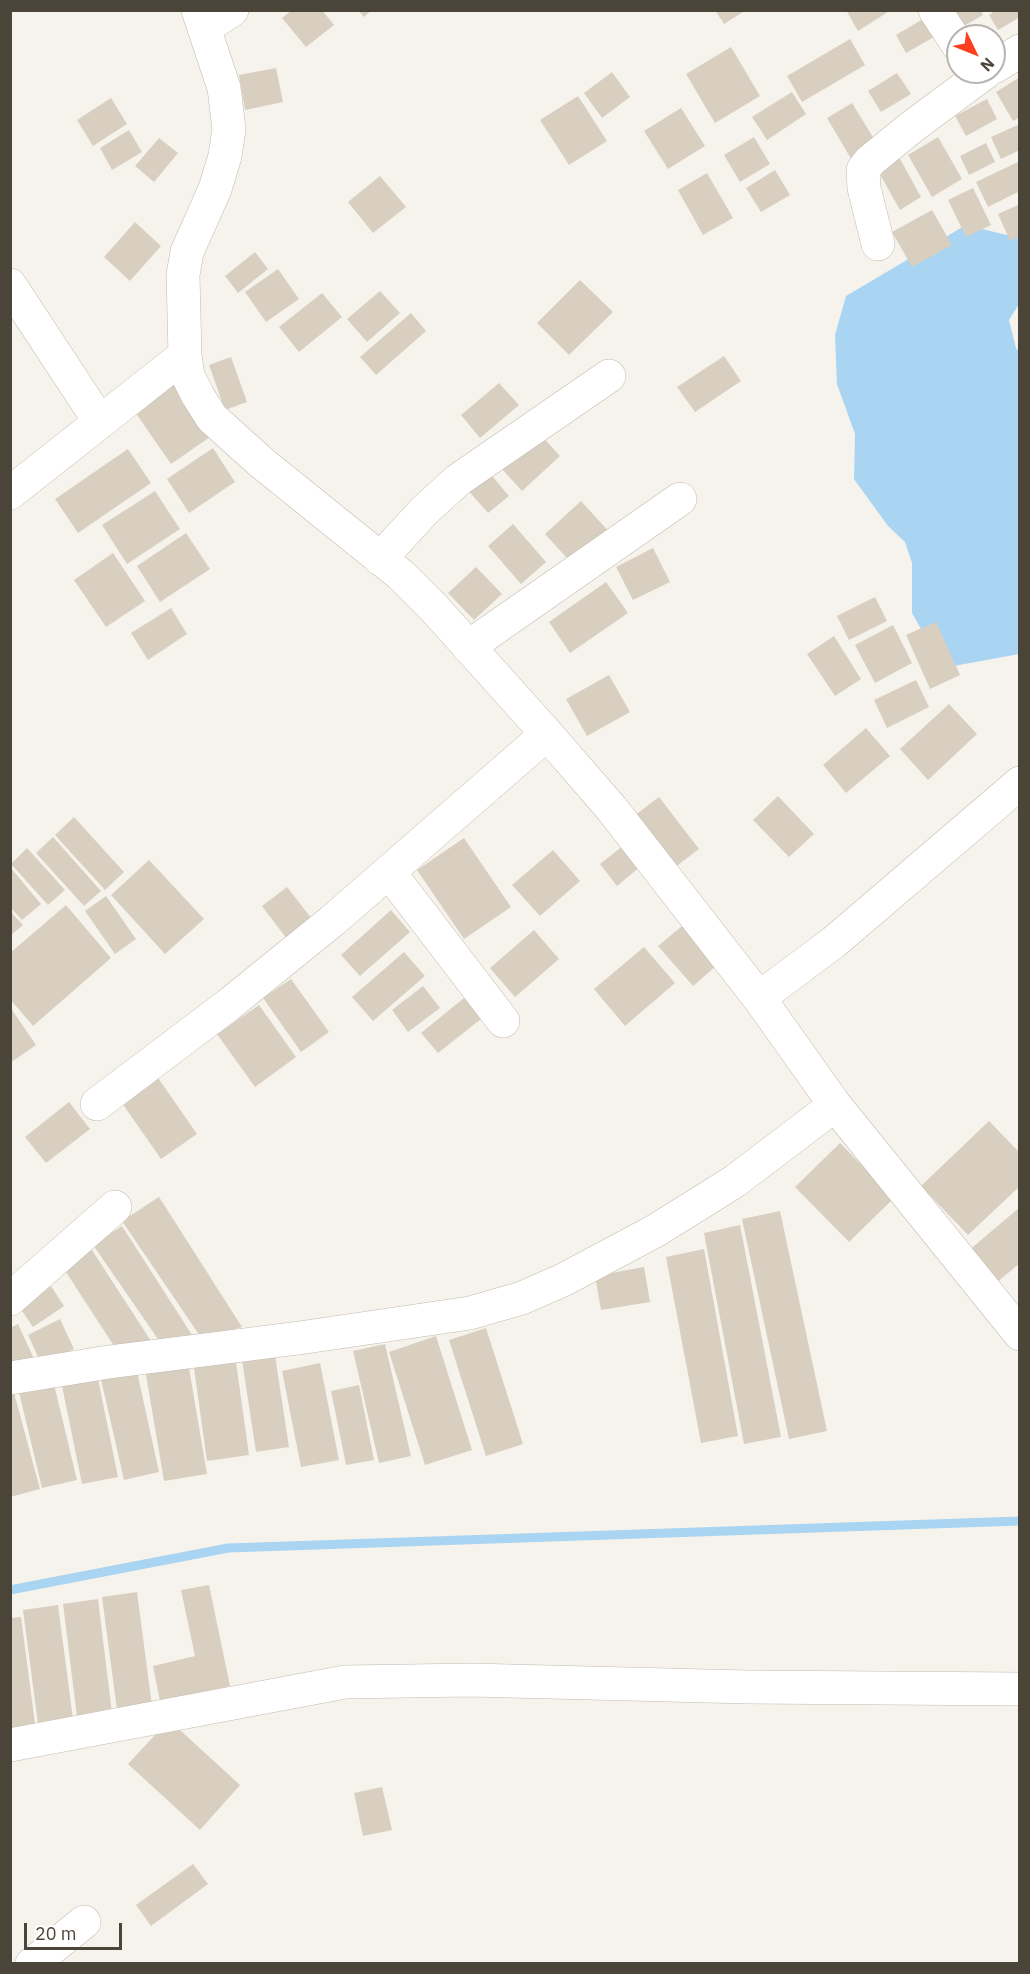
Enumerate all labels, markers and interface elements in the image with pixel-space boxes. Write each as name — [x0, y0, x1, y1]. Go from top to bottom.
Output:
north arrow — [946, 24, 1006, 84]
text: N — [976, 54, 999, 76]
scale bar — [27, 1911, 124, 1949]
text: 20 m — [35, 1922, 77, 1945]

